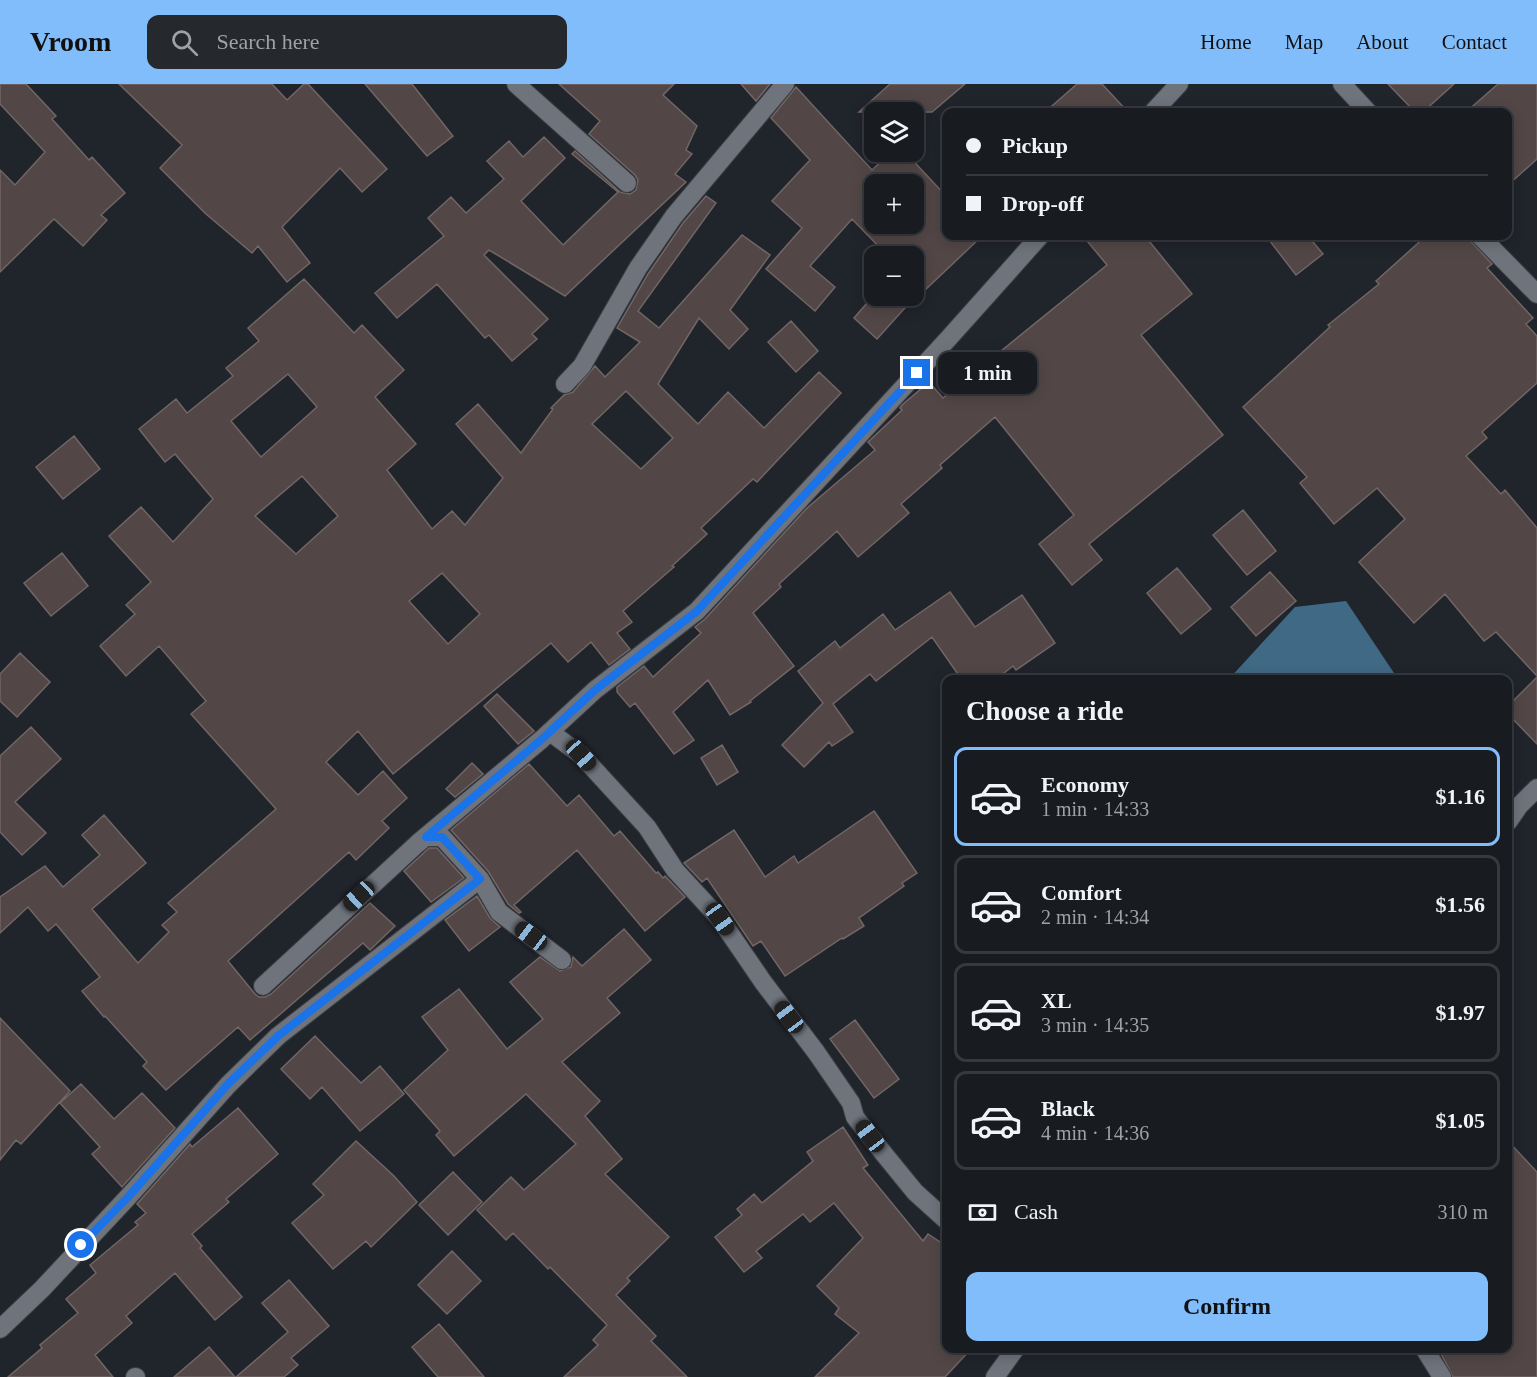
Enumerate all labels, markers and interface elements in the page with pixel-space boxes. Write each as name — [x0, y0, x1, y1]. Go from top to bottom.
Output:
search box — [147, 15, 567, 69]
text: Vroom — [30, 26, 111, 57]
icon: search — [168, 26, 201, 59]
text: Search here — [216, 29, 320, 54]
text: Home — [1200, 30, 1252, 54]
text: Map — [1285, 30, 1323, 54]
text: About — [1356, 30, 1409, 54]
text: Contact — [1442, 30, 1507, 54]
map controls — [864, 102, 924, 306]
button: layers — [864, 102, 924, 162]
text: Pickup — [1002, 133, 1068, 158]
button: + — [864, 174, 924, 234]
text: Drop-off — [1002, 191, 1083, 216]
button: − — [864, 246, 924, 306]
callout: 1 min — [938, 352, 1037, 394]
route end — [903, 359, 930, 386]
text: 1 min — [963, 362, 1012, 384]
text: Choose a ride — [966, 696, 1124, 726]
car — [562, 736, 600, 774]
icon: car — [969, 770, 1023, 824]
text: Economy — [1041, 772, 1129, 797]
text: $1.16 — [1436, 784, 1485, 809]
text: 1 min · 14:33 — [1041, 798, 1149, 820]
car — [340, 877, 378, 915]
icon: car — [969, 878, 1023, 932]
text: Comfort — [1041, 880, 1122, 905]
text: $1.56 — [1436, 892, 1485, 917]
car — [702, 899, 738, 939]
text: 2 min · 14:34 — [1041, 906, 1149, 928]
car — [511, 918, 551, 954]
icon: car — [969, 986, 1023, 1040]
text: XL — [1041, 988, 1072, 1013]
car — [771, 997, 807, 1037]
text: $1.97 — [1436, 1000, 1485, 1025]
text: 3 min · 14:35 — [1041, 1014, 1149, 1036]
icon: car — [969, 1094, 1023, 1148]
text: Black — [1041, 1096, 1095, 1121]
text: $1.05 — [1436, 1108, 1485, 1133]
car — [852, 1116, 888, 1156]
text: 4 min · 14:36 — [1041, 1122, 1149, 1144]
icon: cash — [966, 1196, 999, 1229]
text: Cash — [1014, 1199, 1058, 1224]
text: 310 m — [1437, 1201, 1488, 1223]
route start — [67, 1231, 94, 1258]
button: Confirm — [966, 1272, 1488, 1341]

